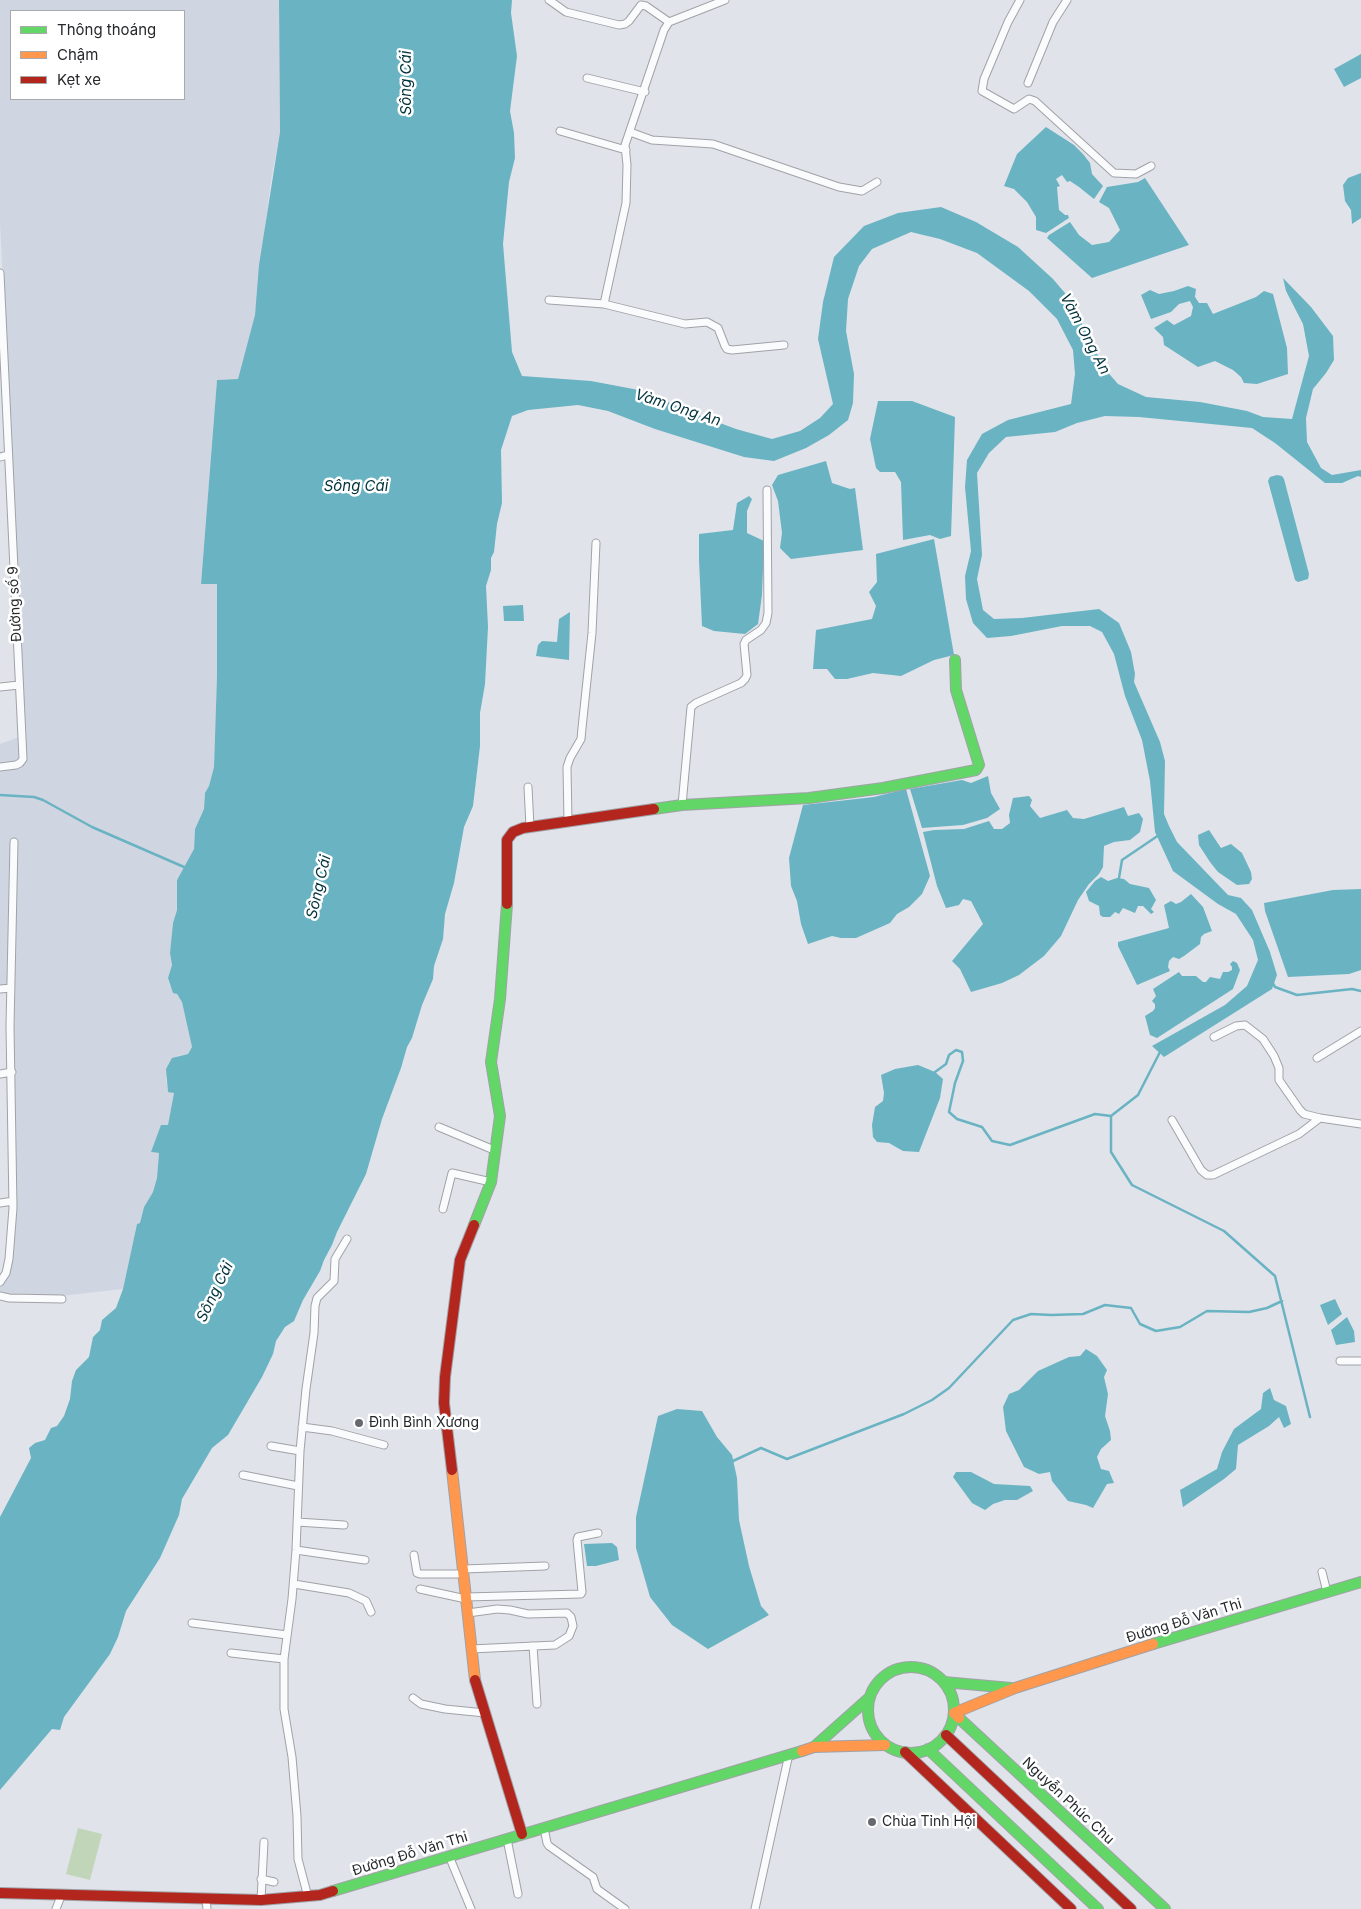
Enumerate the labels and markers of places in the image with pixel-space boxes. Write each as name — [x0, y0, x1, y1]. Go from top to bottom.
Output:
place label: Đình Bình Xương — [369, 1415, 479, 1431]
marker: Đình Bình Xương — [353, 1417, 365, 1429]
place label: Chùa Tỉnh Hội — [882, 1814, 976, 1830]
marker: Chùa Tỉnh Hội — [866, 1816, 878, 1828]

